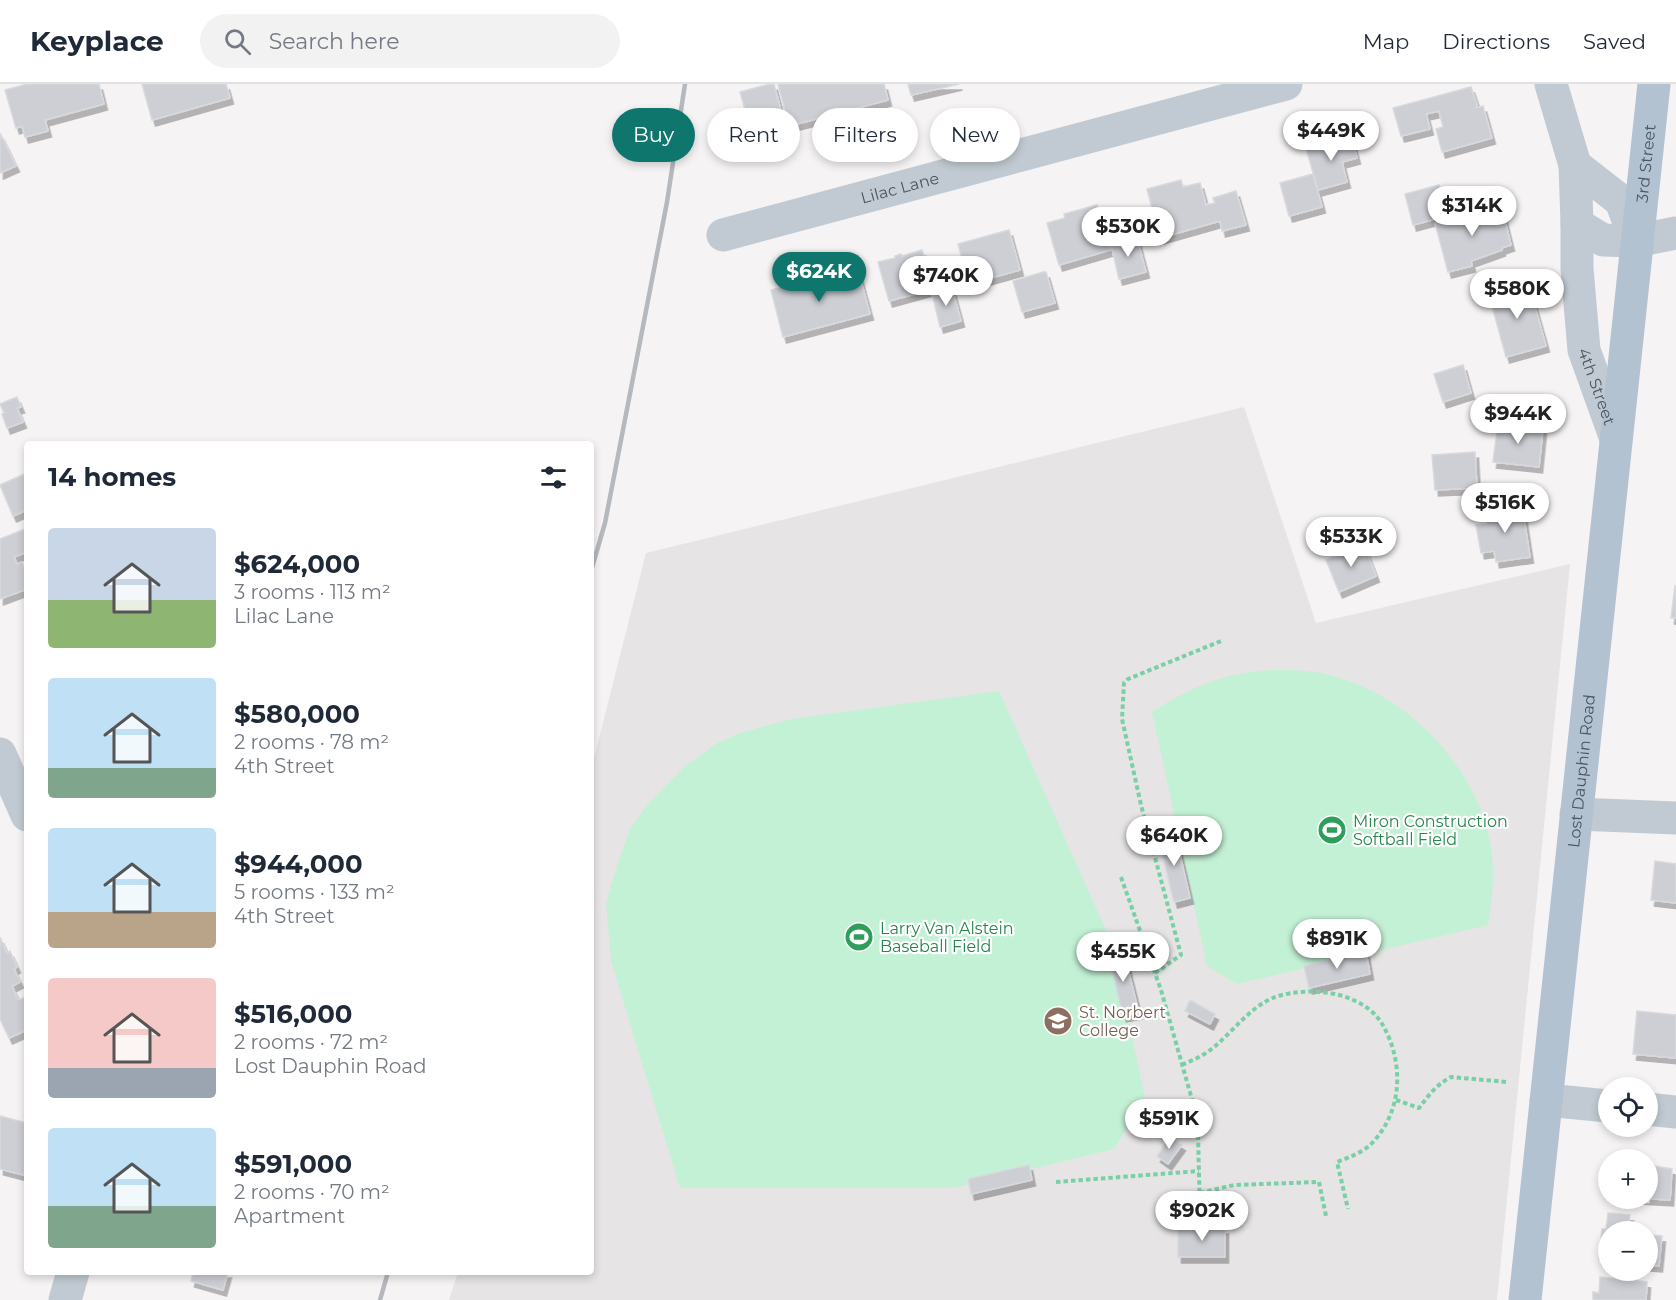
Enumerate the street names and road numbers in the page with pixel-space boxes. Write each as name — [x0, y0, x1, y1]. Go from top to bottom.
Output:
street label: 3rd Street — [1632, 123, 1660, 204]
street label: Lilac Lane — [859, 169, 941, 208]
street label: 4th Street — [1574, 345, 1619, 428]
street label: Lost Dauphin Road — [1564, 693, 1599, 849]

